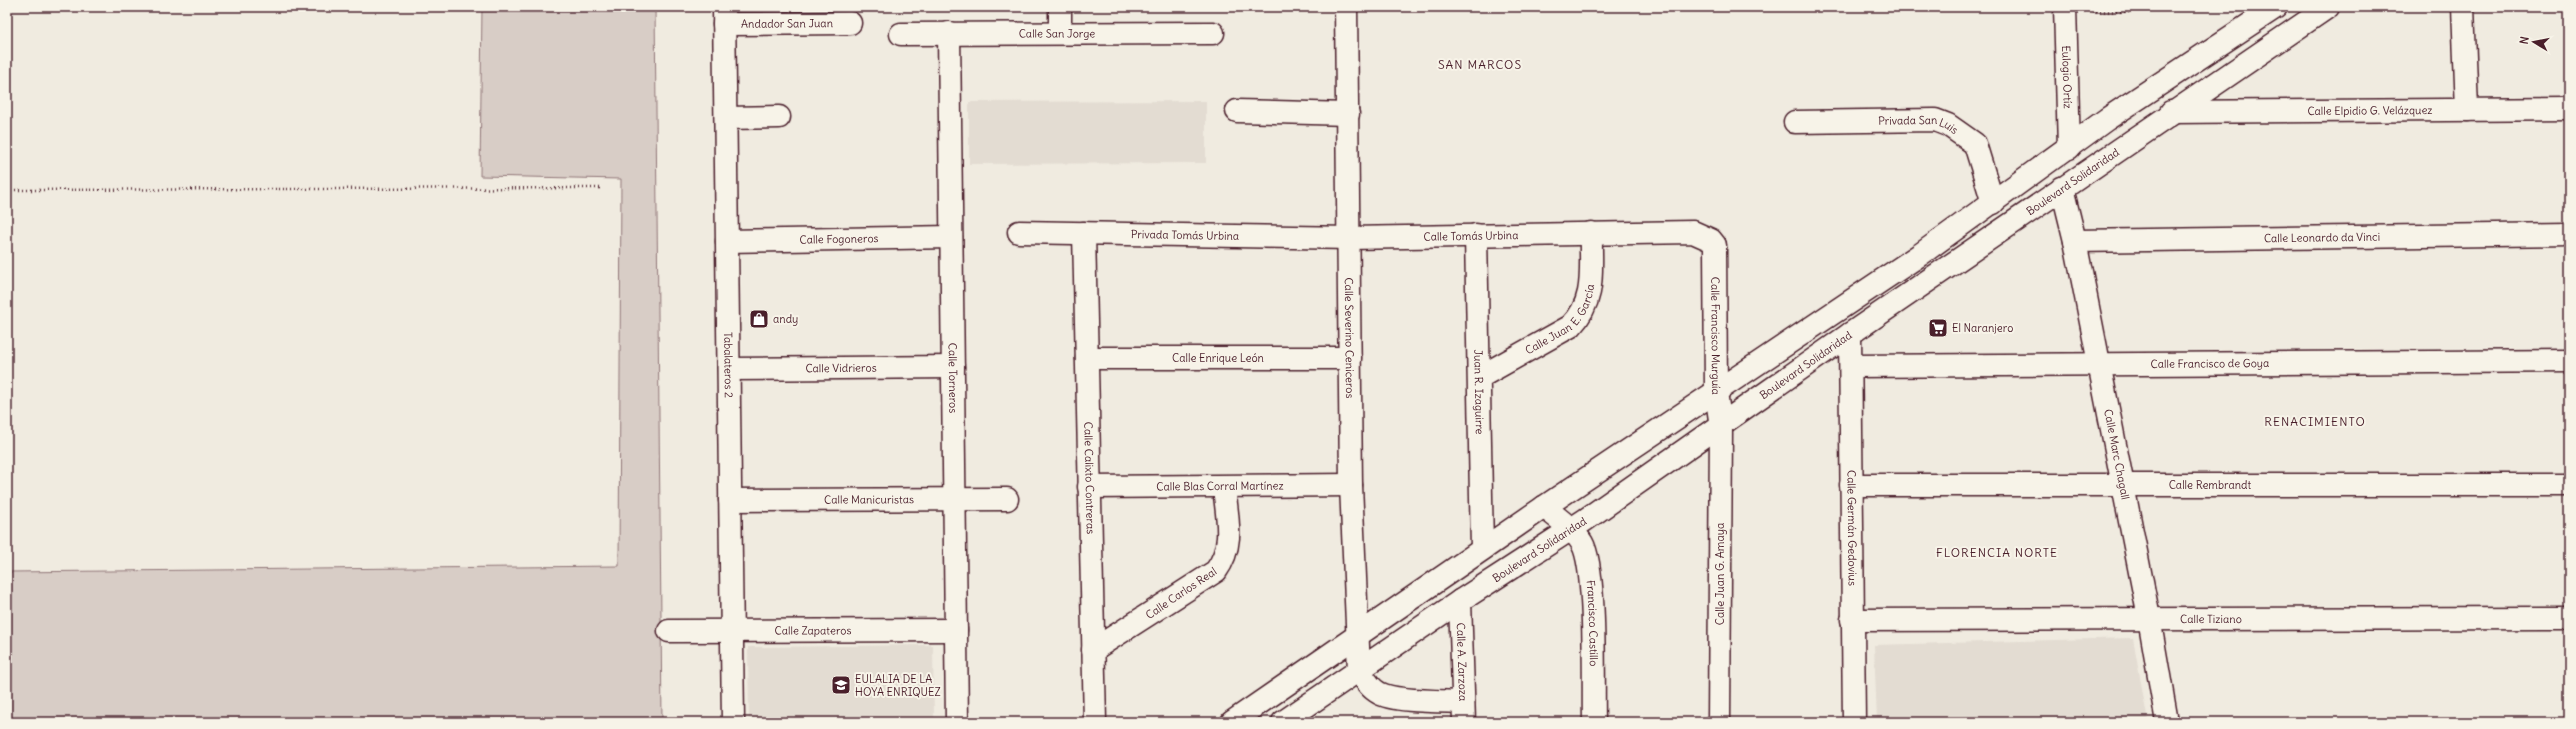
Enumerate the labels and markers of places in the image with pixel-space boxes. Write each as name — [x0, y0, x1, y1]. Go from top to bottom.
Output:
shop icon: andy — [748, 308, 770, 330]
place label: andy — [773, 312, 798, 326]
supermarket icon: El Naranjero — [1927, 317, 1949, 339]
place label: El Naranjero — [1952, 321, 2013, 335]
place label: EULALIA DE LA HOYA ENRIQUEZ — [855, 672, 941, 699]
school or university icon: EULALIA DE LA HOYA ENRIQUEZ — [830, 674, 852, 696]

